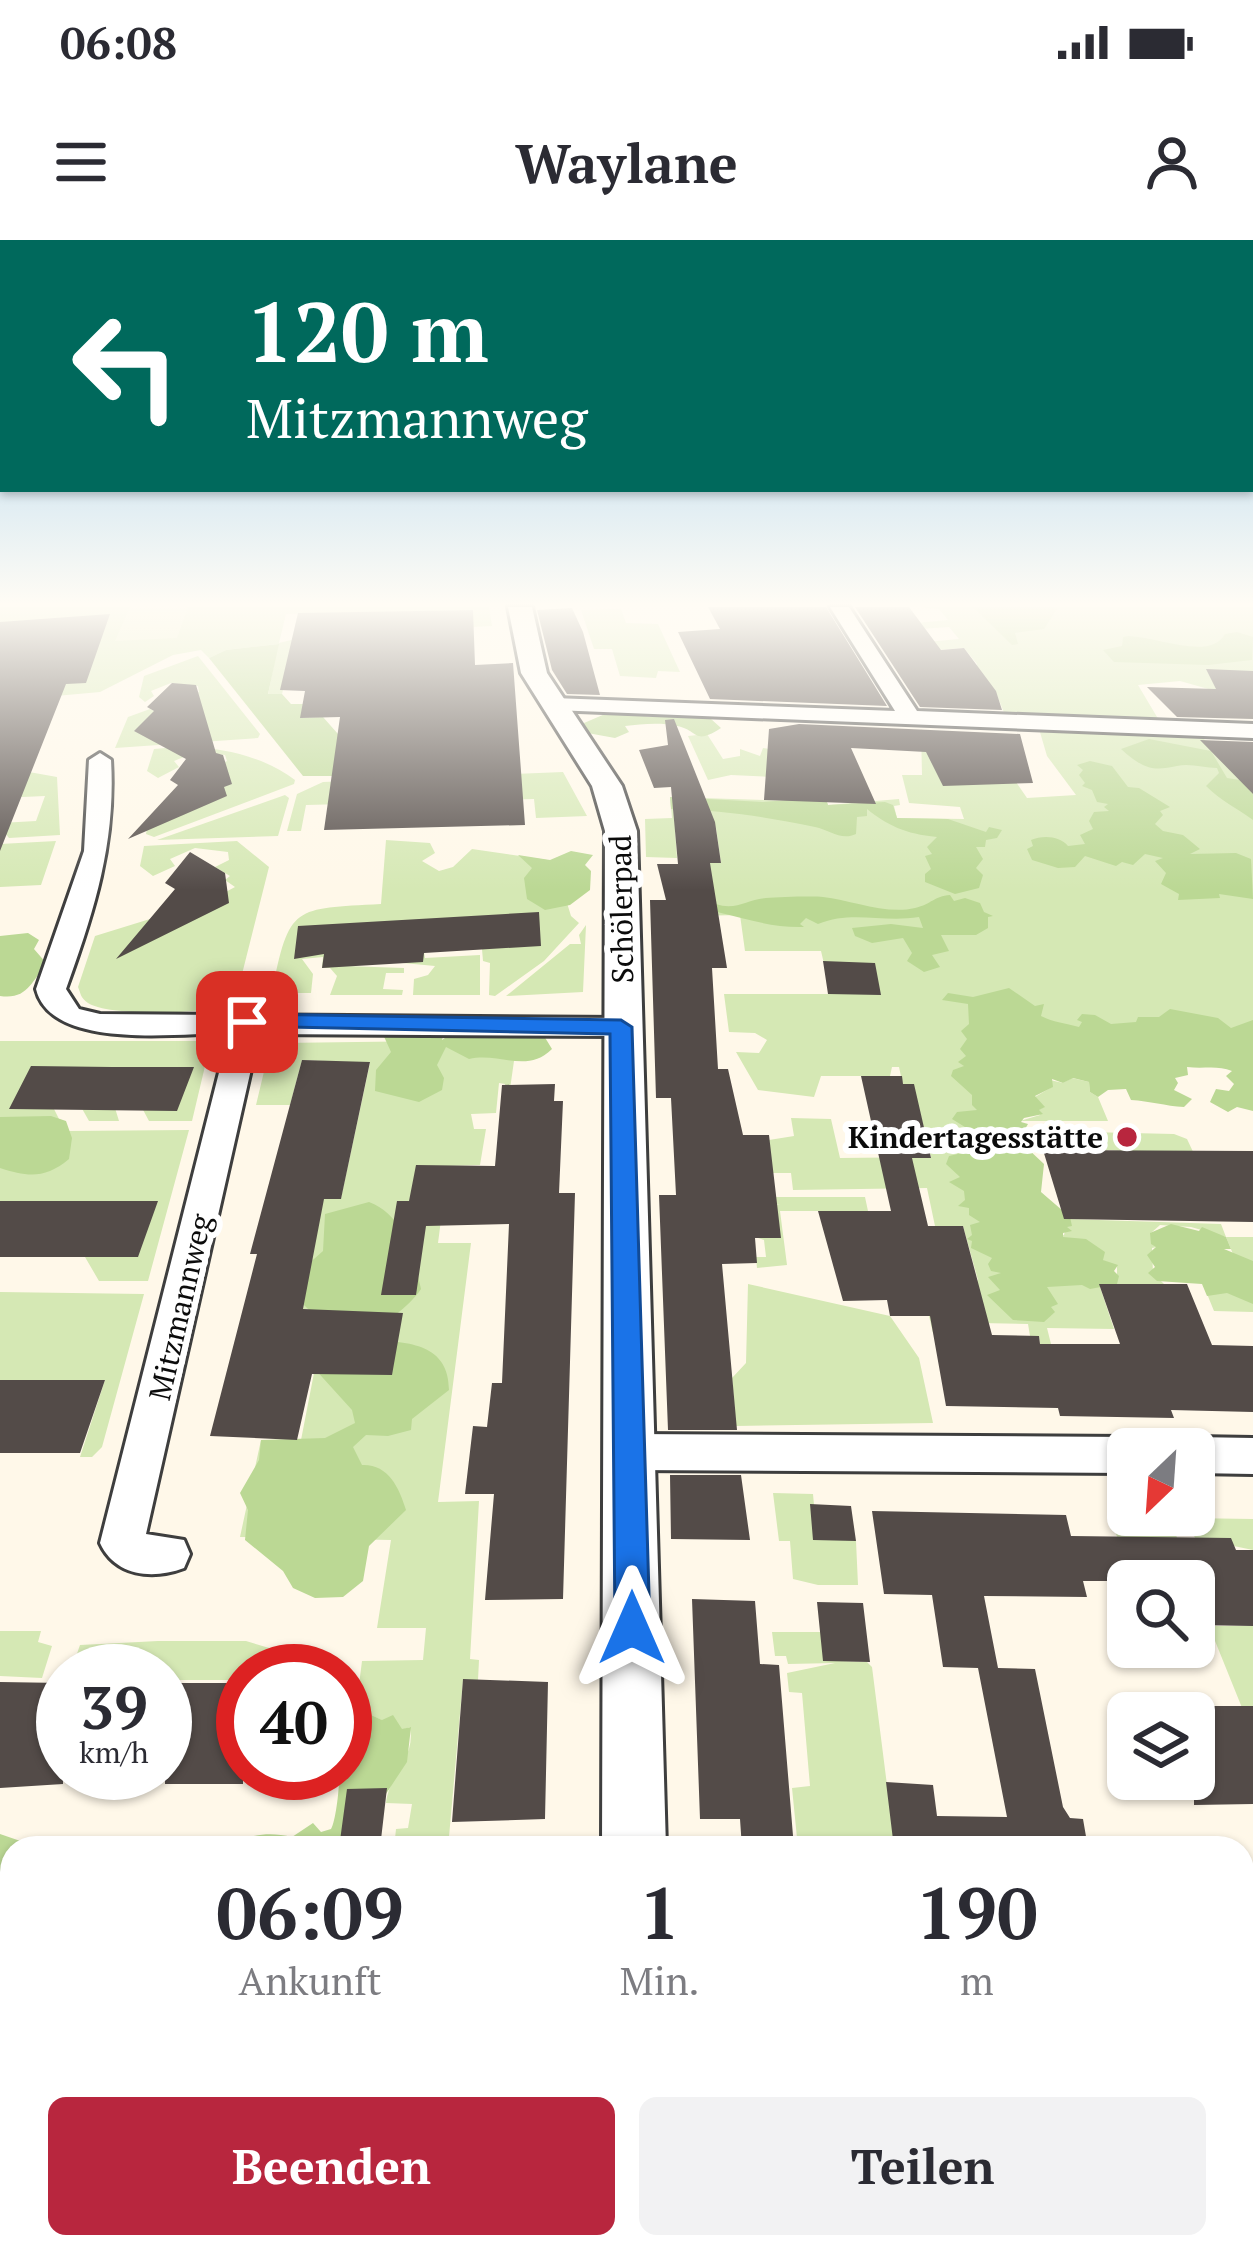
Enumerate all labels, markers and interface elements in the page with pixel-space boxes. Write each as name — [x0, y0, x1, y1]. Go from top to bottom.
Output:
text: 06:08 — [60, 12, 177, 72]
text: Waylane — [515, 127, 738, 198]
icon: menu — [48, 129, 114, 195]
icon: person — [1139, 129, 1205, 195]
text: 120 m — [246, 275, 489, 386]
icon: left — [48, 288, 204, 444]
text: Mitzmannweg — [246, 382, 588, 453]
street label: Schölerpad — [600, 834, 642, 984]
pin — [196, 971, 298, 1073]
icon: arrive — [214, 989, 280, 1055]
place label: Kindertagesstätte — [848, 1117, 1103, 1157]
marker: Kindertagesstätte — [1114, 1124, 1140, 1150]
street label: Mitzmannweg — [139, 1209, 221, 1404]
north arrow — [1107, 1428, 1215, 1536]
map controls — [1107, 1428, 1215, 1800]
button: search — [1107, 1560, 1215, 1668]
position arrow — [569, 1565, 695, 1691]
speed limit sign: 40 — [216, 1644, 372, 1800]
text: 39 — [80, 1667, 148, 1746]
button: layers — [1107, 1692, 1215, 1800]
text: km/h — [79, 1732, 149, 1772]
text: 06:09 — [216, 1864, 404, 1960]
text: 1 — [639, 1864, 680, 1960]
text: 190 — [916, 1864, 1038, 1960]
text: Ankunft — [239, 1954, 381, 2006]
text: Min. — [620, 1954, 699, 2006]
text: m — [960, 1954, 994, 2006]
button: Beenden — [48, 2097, 615, 2235]
button: Teilen — [639, 2097, 1206, 2235]

